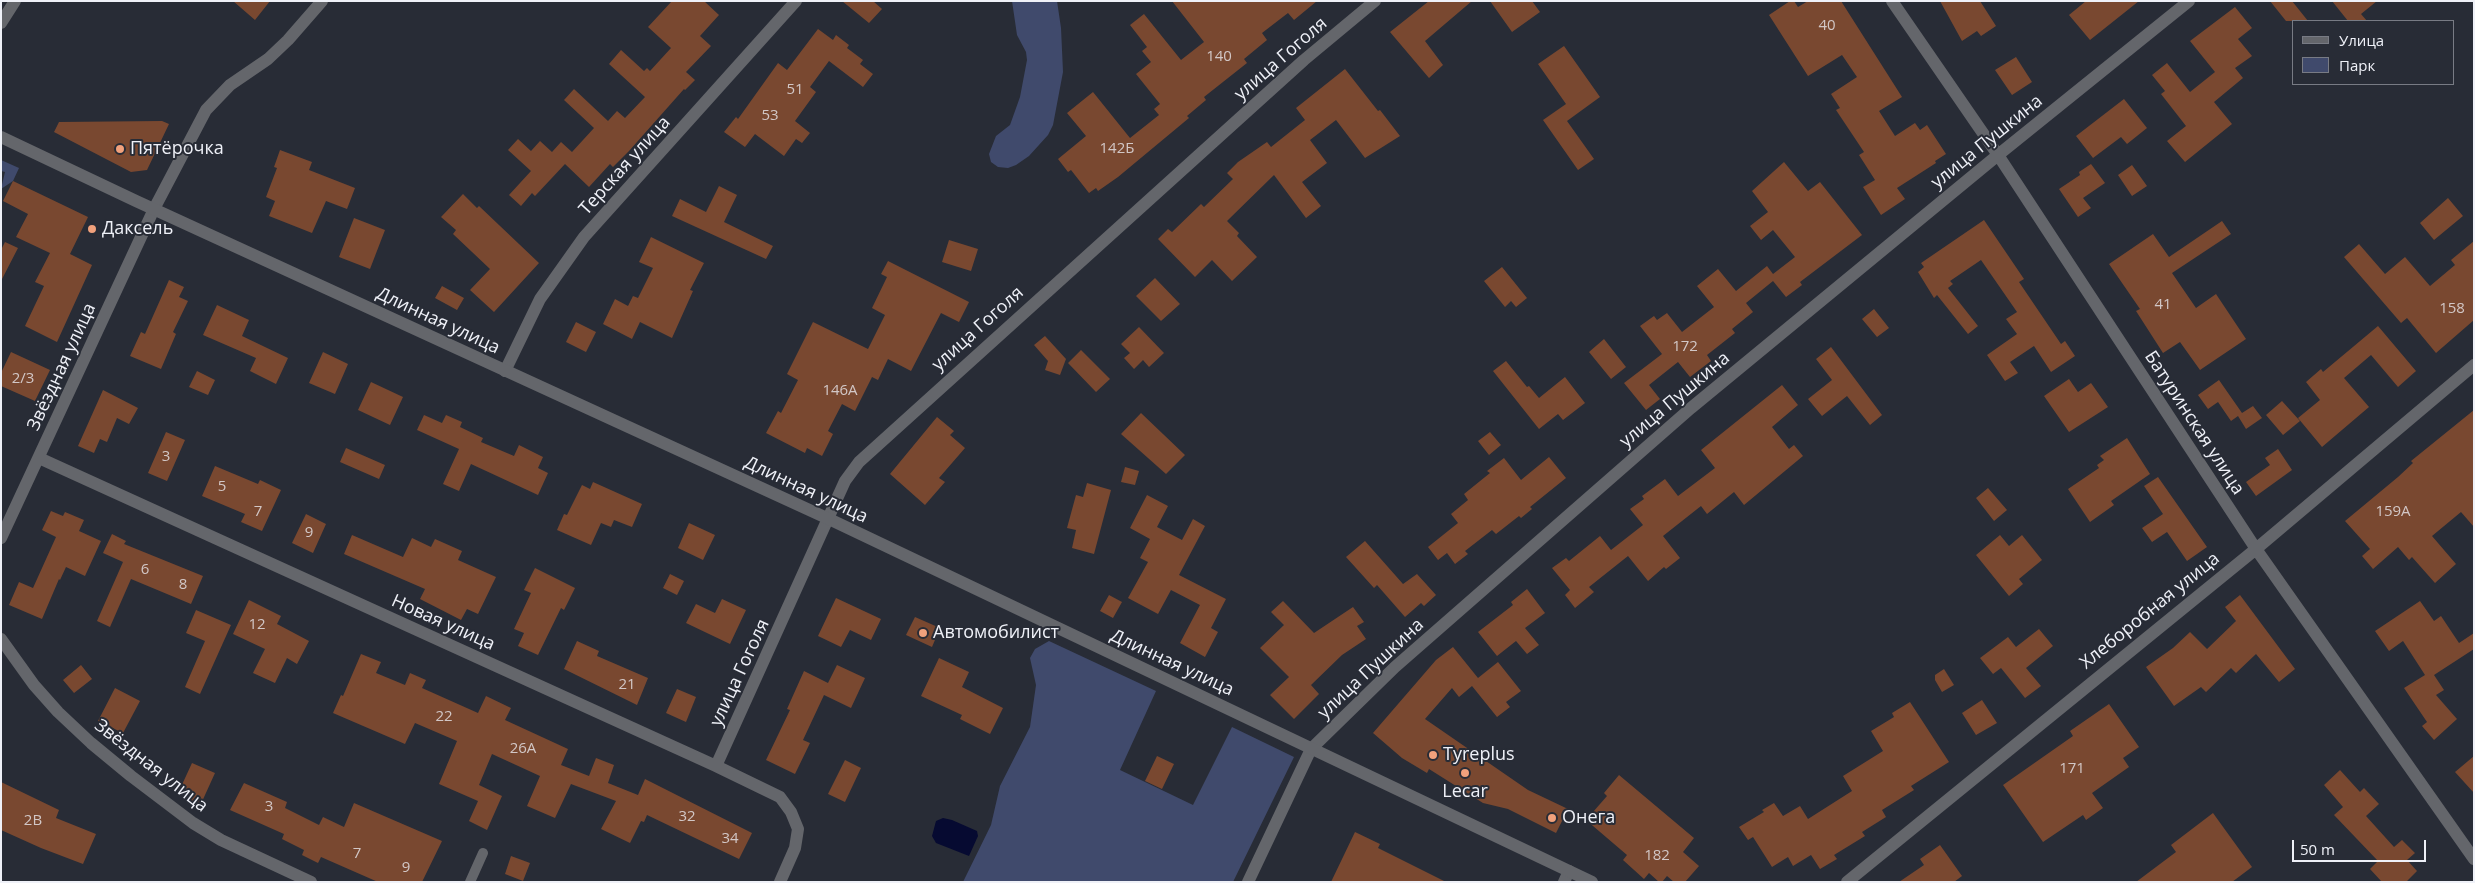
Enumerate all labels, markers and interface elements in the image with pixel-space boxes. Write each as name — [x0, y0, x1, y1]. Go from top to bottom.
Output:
street label: улица Гоголя — [1230, 13, 1332, 105]
house number: 40 — [1818, 17, 1836, 35]
legend — [2292, 20, 2455, 85]
text: Улица — [2339, 30, 2384, 50]
house number: 140 — [1206, 48, 1232, 66]
text: Парк — [2339, 55, 2375, 75]
house number: 51 — [786, 81, 804, 99]
street label: улица Пушкина — [1927, 91, 2047, 193]
house number: 53 — [761, 107, 779, 125]
street label: Терская улица — [575, 112, 675, 220]
place label: Пятёрочка — [130, 138, 224, 160]
house number: 142Б — [1100, 140, 1134, 158]
marker: Пятёрочка — [114, 143, 126, 155]
place label: Даксель — [102, 218, 173, 240]
marker: Даксель — [86, 223, 98, 235]
street label: улица Гоголя — [928, 282, 1028, 376]
street label: Длинная улица — [373, 283, 503, 359]
house number: 41 — [2154, 296, 2172, 314]
street label: Звёздная улица — [23, 300, 101, 434]
house number: 158 — [2439, 300, 2465, 318]
house number: 172 — [1672, 338, 1698, 356]
street label: Батуринская улица — [2139, 347, 2249, 499]
street label: улица Пушкина — [1616, 348, 1734, 452]
house number: 2/3 — [12, 370, 34, 388]
house number: 146А — [822, 382, 858, 400]
house number: 3 — [162, 448, 170, 466]
street label: Длинная улица — [741, 452, 871, 528]
house number: 5 — [218, 478, 226, 496]
house number: 7 — [254, 503, 262, 521]
house number: 159А — [2375, 503, 2411, 521]
house number: 9 — [305, 524, 313, 542]
street label: Хлеборобная улица — [2076, 548, 2224, 674]
house number: 6 — [141, 561, 149, 579]
house number: 8 — [179, 576, 187, 594]
street label: Новая улица — [388, 591, 498, 655]
street label: улица Пушкина — [1314, 614, 1428, 724]
house number: 12 — [248, 616, 266, 634]
street label: улица Гоголя — [706, 616, 774, 730]
place label: Автомобилист — [933, 622, 1059, 644]
street label: Длинная улица — [1107, 625, 1237, 701]
marker: Автомобилист — [917, 627, 929, 639]
house number: 21 — [618, 676, 636, 694]
house number: 22 — [435, 708, 453, 726]
street label: Звёздная улица — [90, 715, 212, 817]
house number: 26А — [510, 740, 536, 758]
place label: Tyreplus — [1443, 744, 1515, 766]
marker: Tyreplus — [1427, 749, 1439, 761]
house number: 171 — [2059, 760, 2085, 778]
marker: Lecar — [1459, 767, 1471, 779]
place label: Lecar — [1442, 781, 1488, 803]
house number: 3 — [265, 798, 273, 816]
place label: Онега — [1562, 807, 1615, 829]
house number: 32 — [678, 808, 696, 826]
house number: 2В — [24, 812, 42, 830]
marker: Онега — [1546, 812, 1558, 824]
house number: 34 — [721, 830, 739, 848]
scale bar — [2295, 830, 2429, 862]
text: 50 m — [2300, 839, 2335, 859]
house number: 7 — [353, 845, 361, 863]
house number: 182 — [1644, 847, 1670, 865]
house number: 9 — [402, 859, 410, 877]

